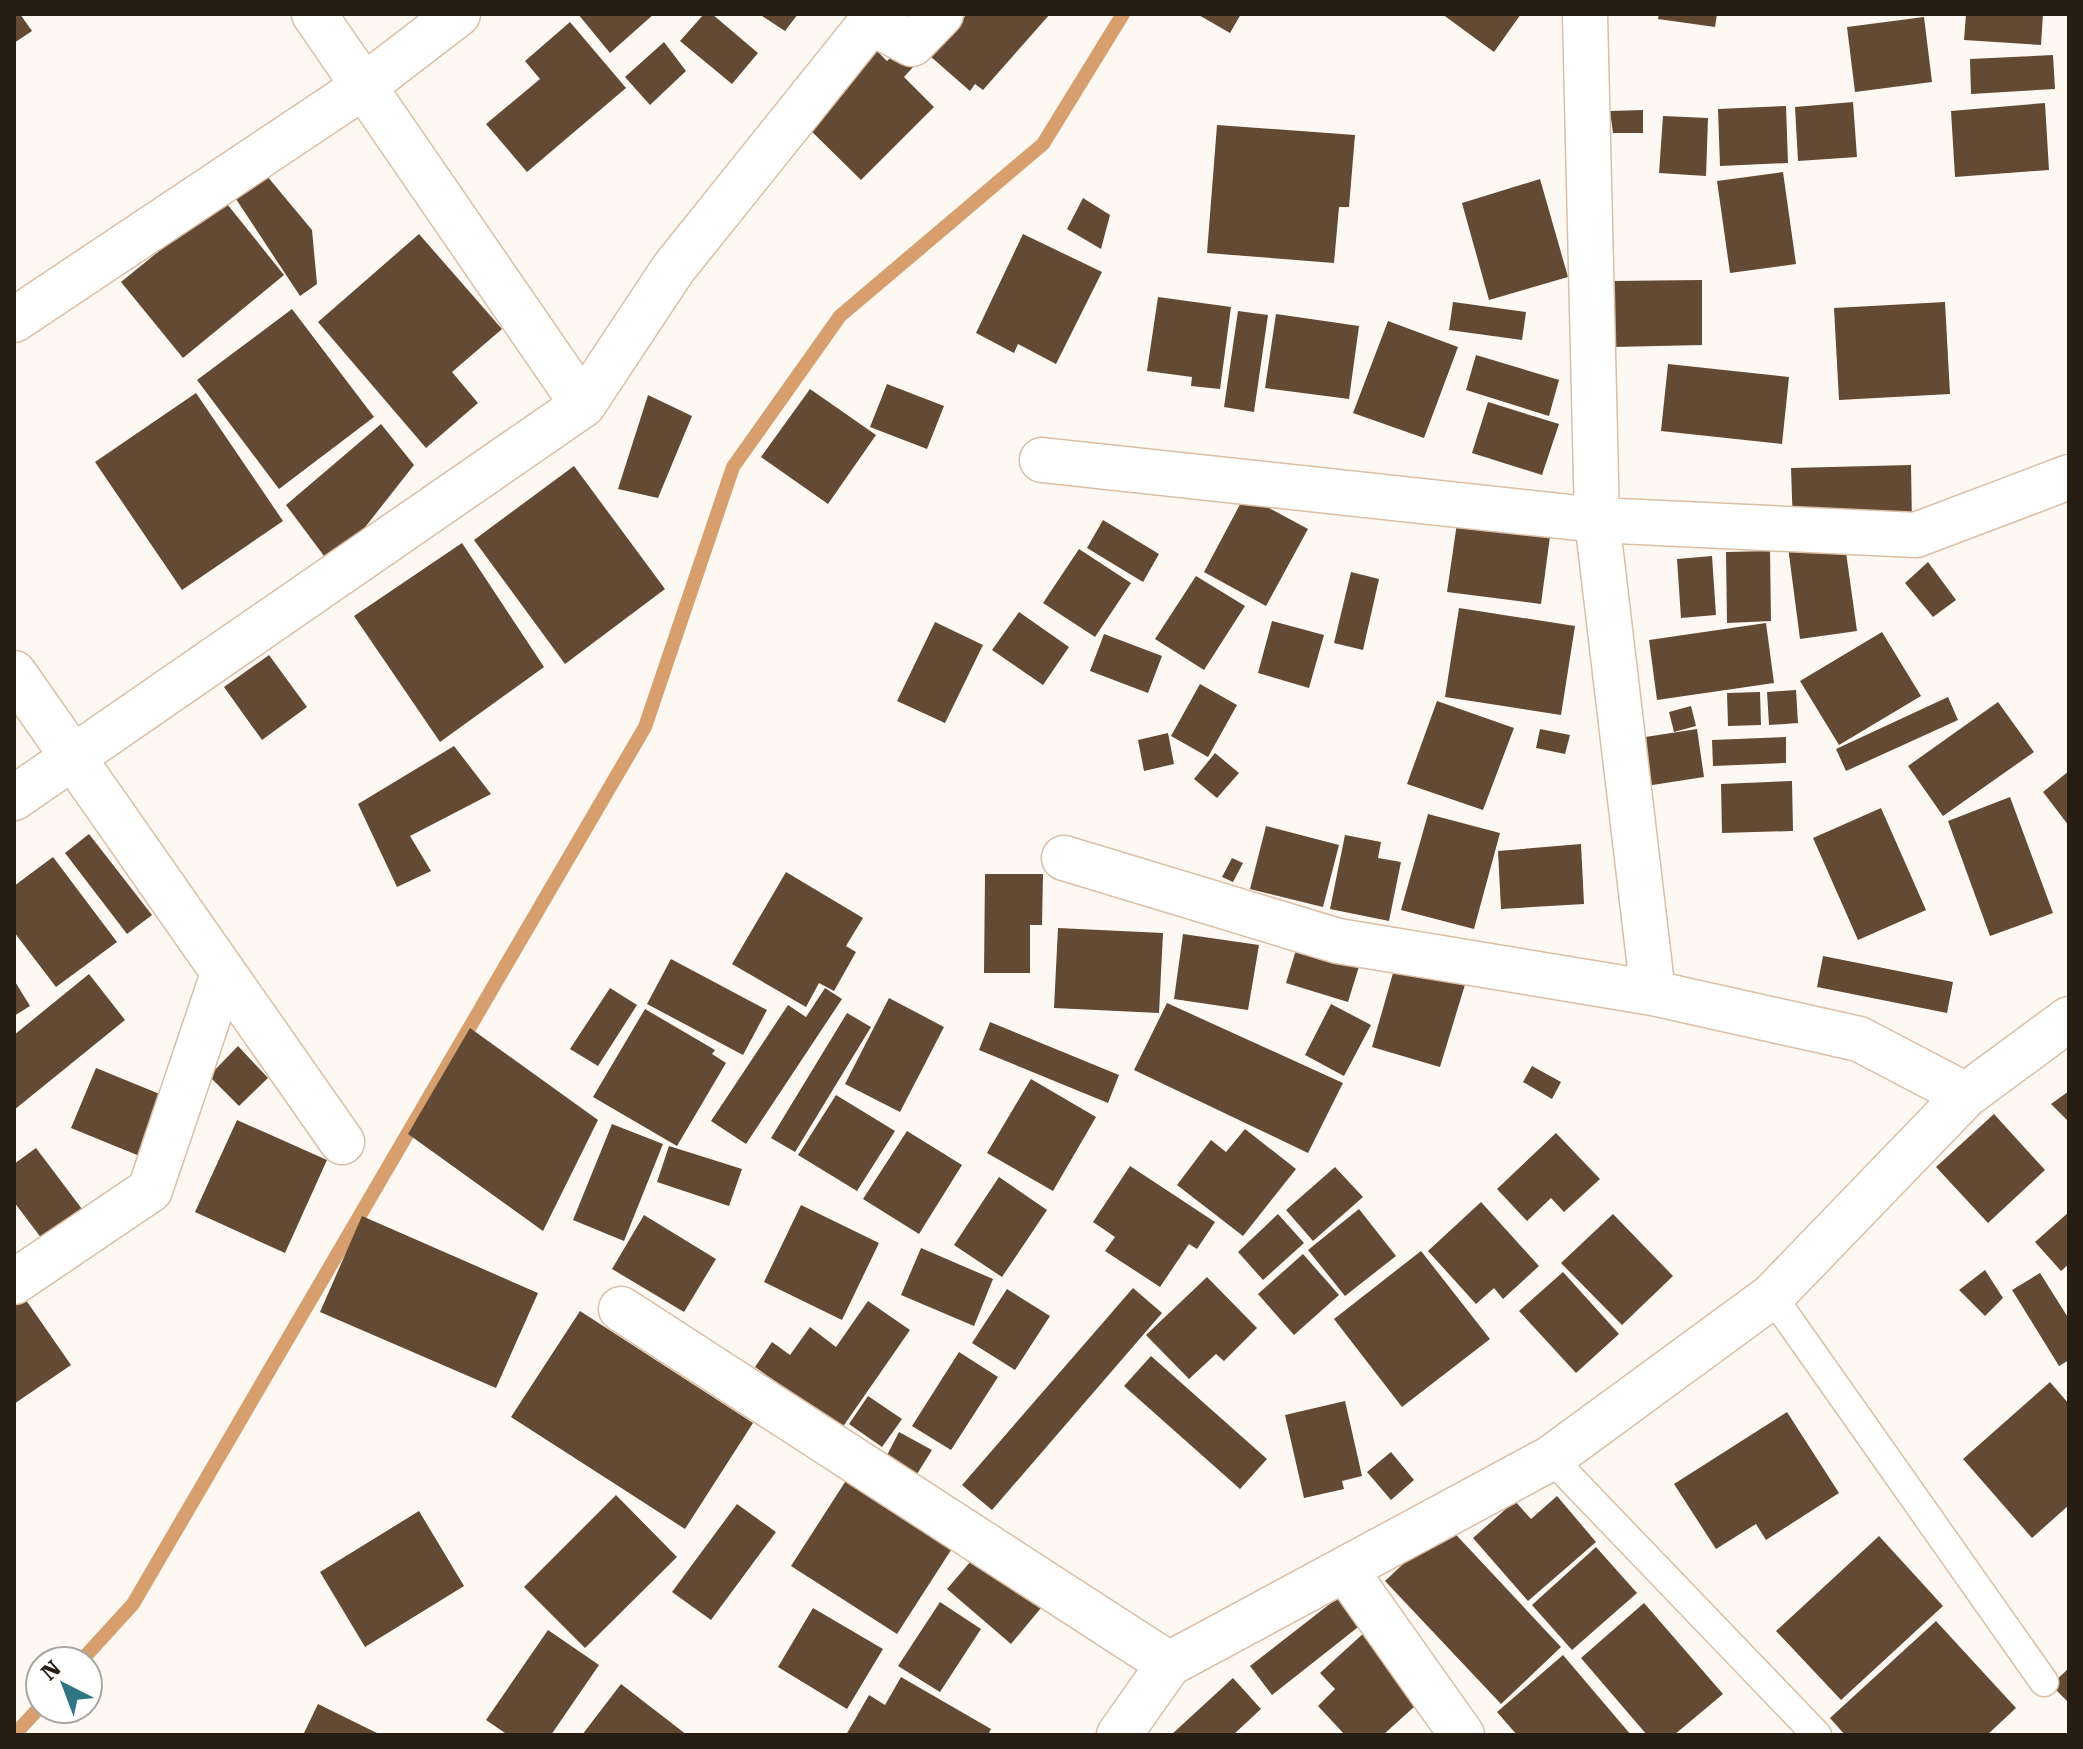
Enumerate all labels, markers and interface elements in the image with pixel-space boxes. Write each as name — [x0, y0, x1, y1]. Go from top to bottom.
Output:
north arrow — [24, 1645, 104, 1725]
text: N — [36, 1656, 66, 1685]

